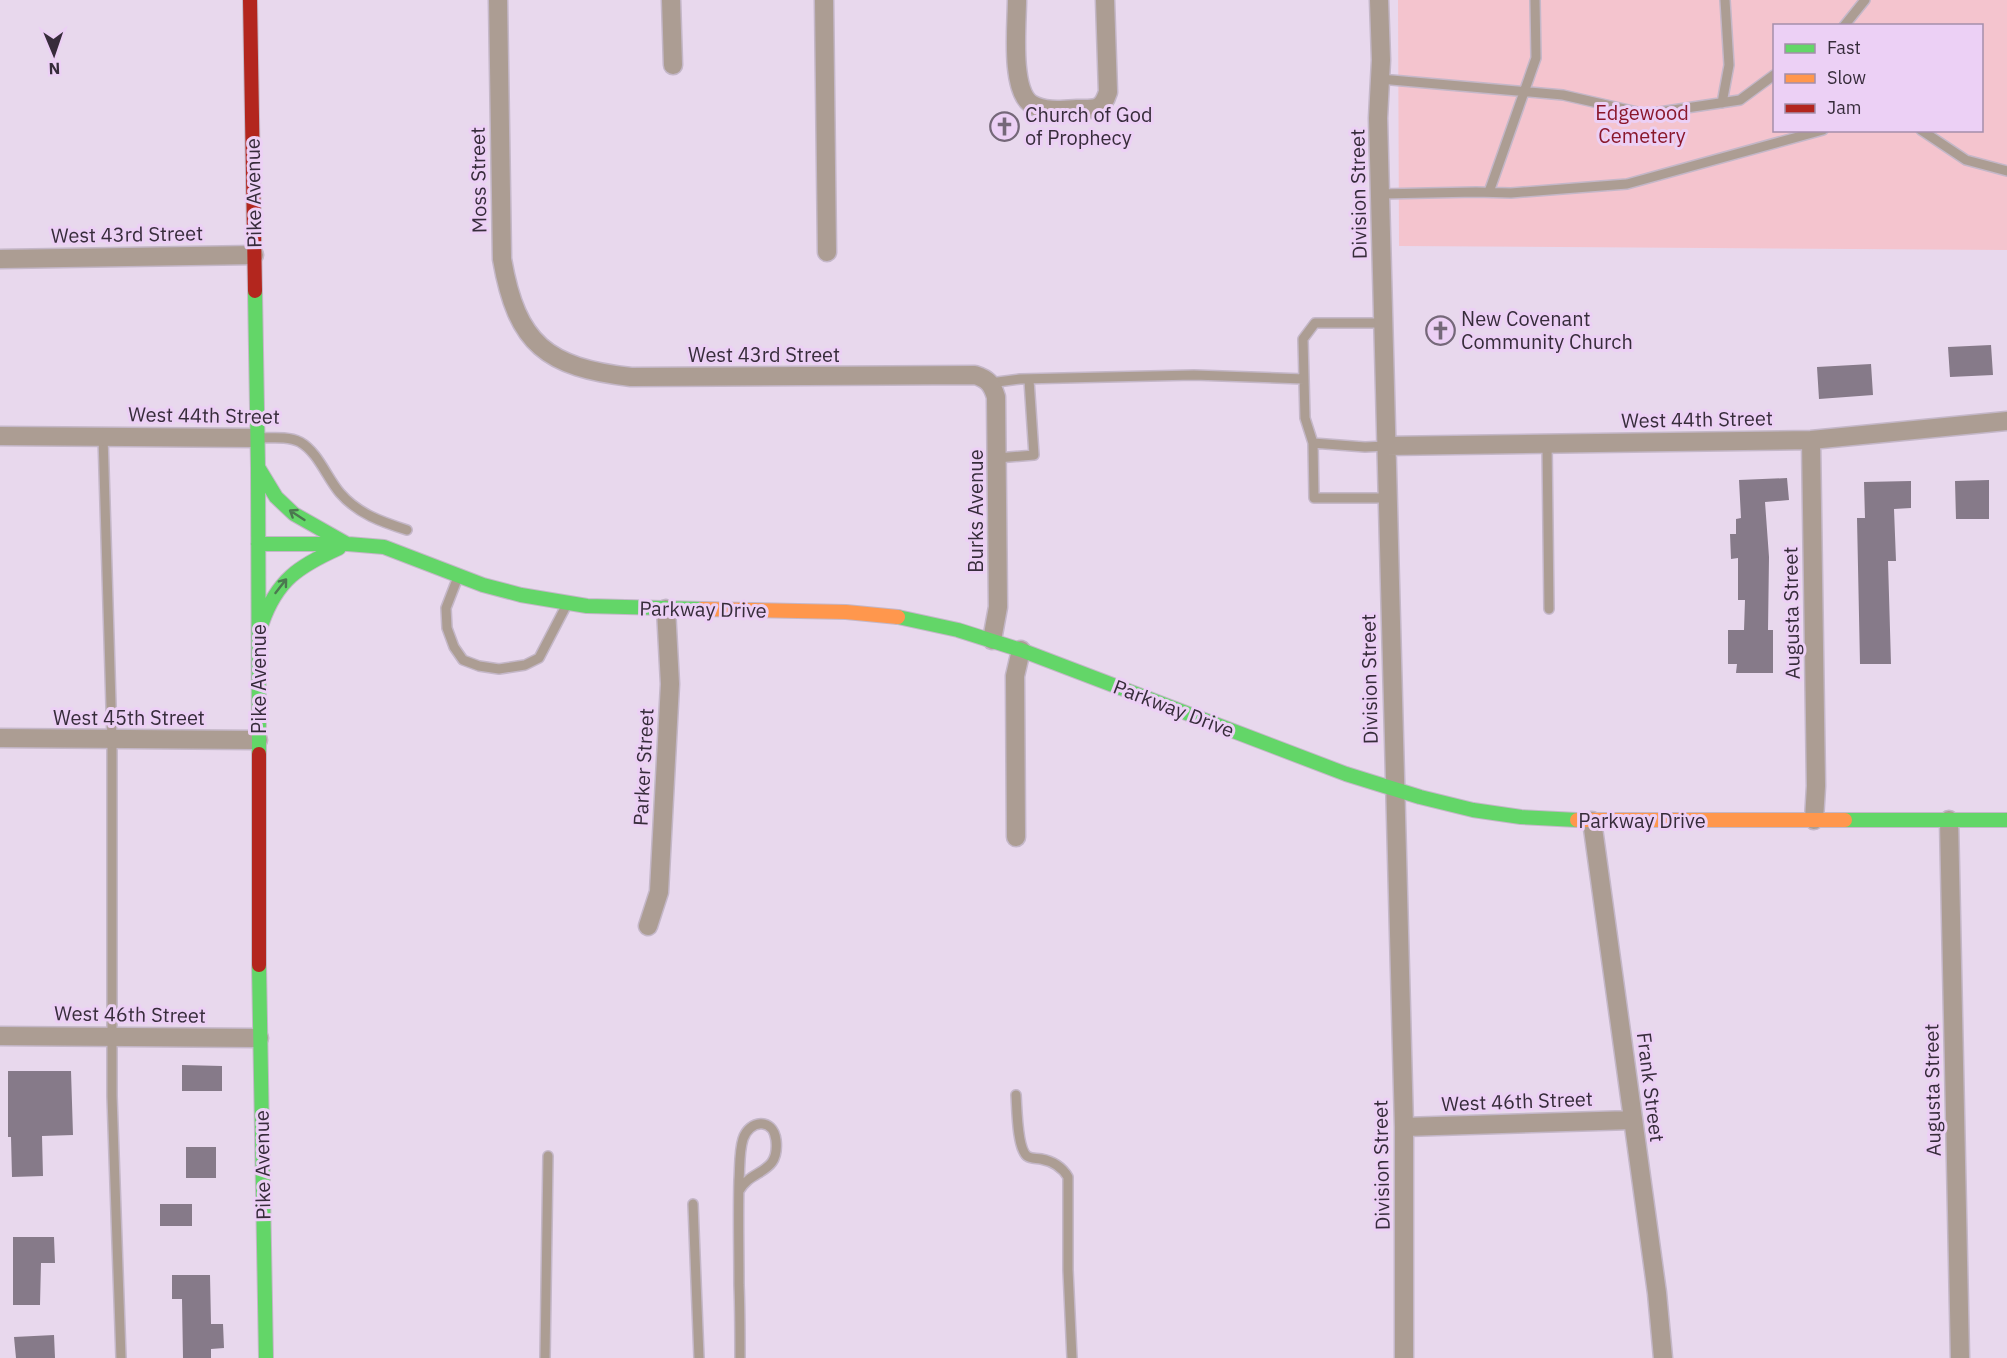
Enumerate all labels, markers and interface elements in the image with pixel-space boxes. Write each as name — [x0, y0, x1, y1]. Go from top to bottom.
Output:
north arrow — [24, 24, 84, 84]
legend — [1773, 24, 1983, 132]
text: Fast — [1827, 36, 1861, 59]
text: N — [48, 59, 61, 79]
text: Slow — [1827, 66, 1866, 89]
text: Jam — [1827, 96, 1862, 119]
park label: Edgewood Cemetery — [1595, 99, 1689, 149]
place label: Church of God of Prophecy — [1025, 101, 1153, 151]
church icon: Church of God of Prophecy — [988, 110, 1020, 142]
street label: Moss Street — [464, 127, 492, 233]
street label: Division Street — [1343, 129, 1373, 259]
street label: Pike Avenue — [239, 138, 267, 248]
street label: West 43rd Street — [51, 219, 203, 249]
place label: New Covenant Community Church — [1461, 305, 1633, 355]
church icon: New Covenant Community Church — [1424, 314, 1456, 346]
street label: West 43rd Street — [688, 341, 840, 368]
street label: West 44th Street — [128, 400, 280, 430]
street label: West 44th Street — [1621, 404, 1773, 434]
street label: Burks Avenue — [962, 449, 989, 573]
one-way arrow — [289, 508, 306, 520]
street label: Augusta Street — [1776, 546, 1806, 680]
one-way arrow — [274, 578, 287, 594]
street label: Parkway Drive — [639, 594, 767, 624]
street label: Division Street — [1354, 614, 1384, 744]
street label: Pike Avenue — [245, 624, 272, 734]
street label: Parkway Drive — [1110, 673, 1238, 743]
street label: West 45th Street — [53, 704, 205, 731]
street label: Parker Street — [626, 707, 660, 827]
street label: Parkway Drive — [1578, 807, 1706, 834]
street label: West 46th Street — [54, 999, 206, 1029]
street label: Augusta Street — [1917, 1023, 1947, 1157]
street label: Frank Street — [1631, 1031, 1671, 1143]
street label: West 46th Street — [1441, 1085, 1593, 1117]
street label: Division Street — [1366, 1100, 1396, 1230]
street label: Pike Avenue — [248, 1110, 276, 1220]

